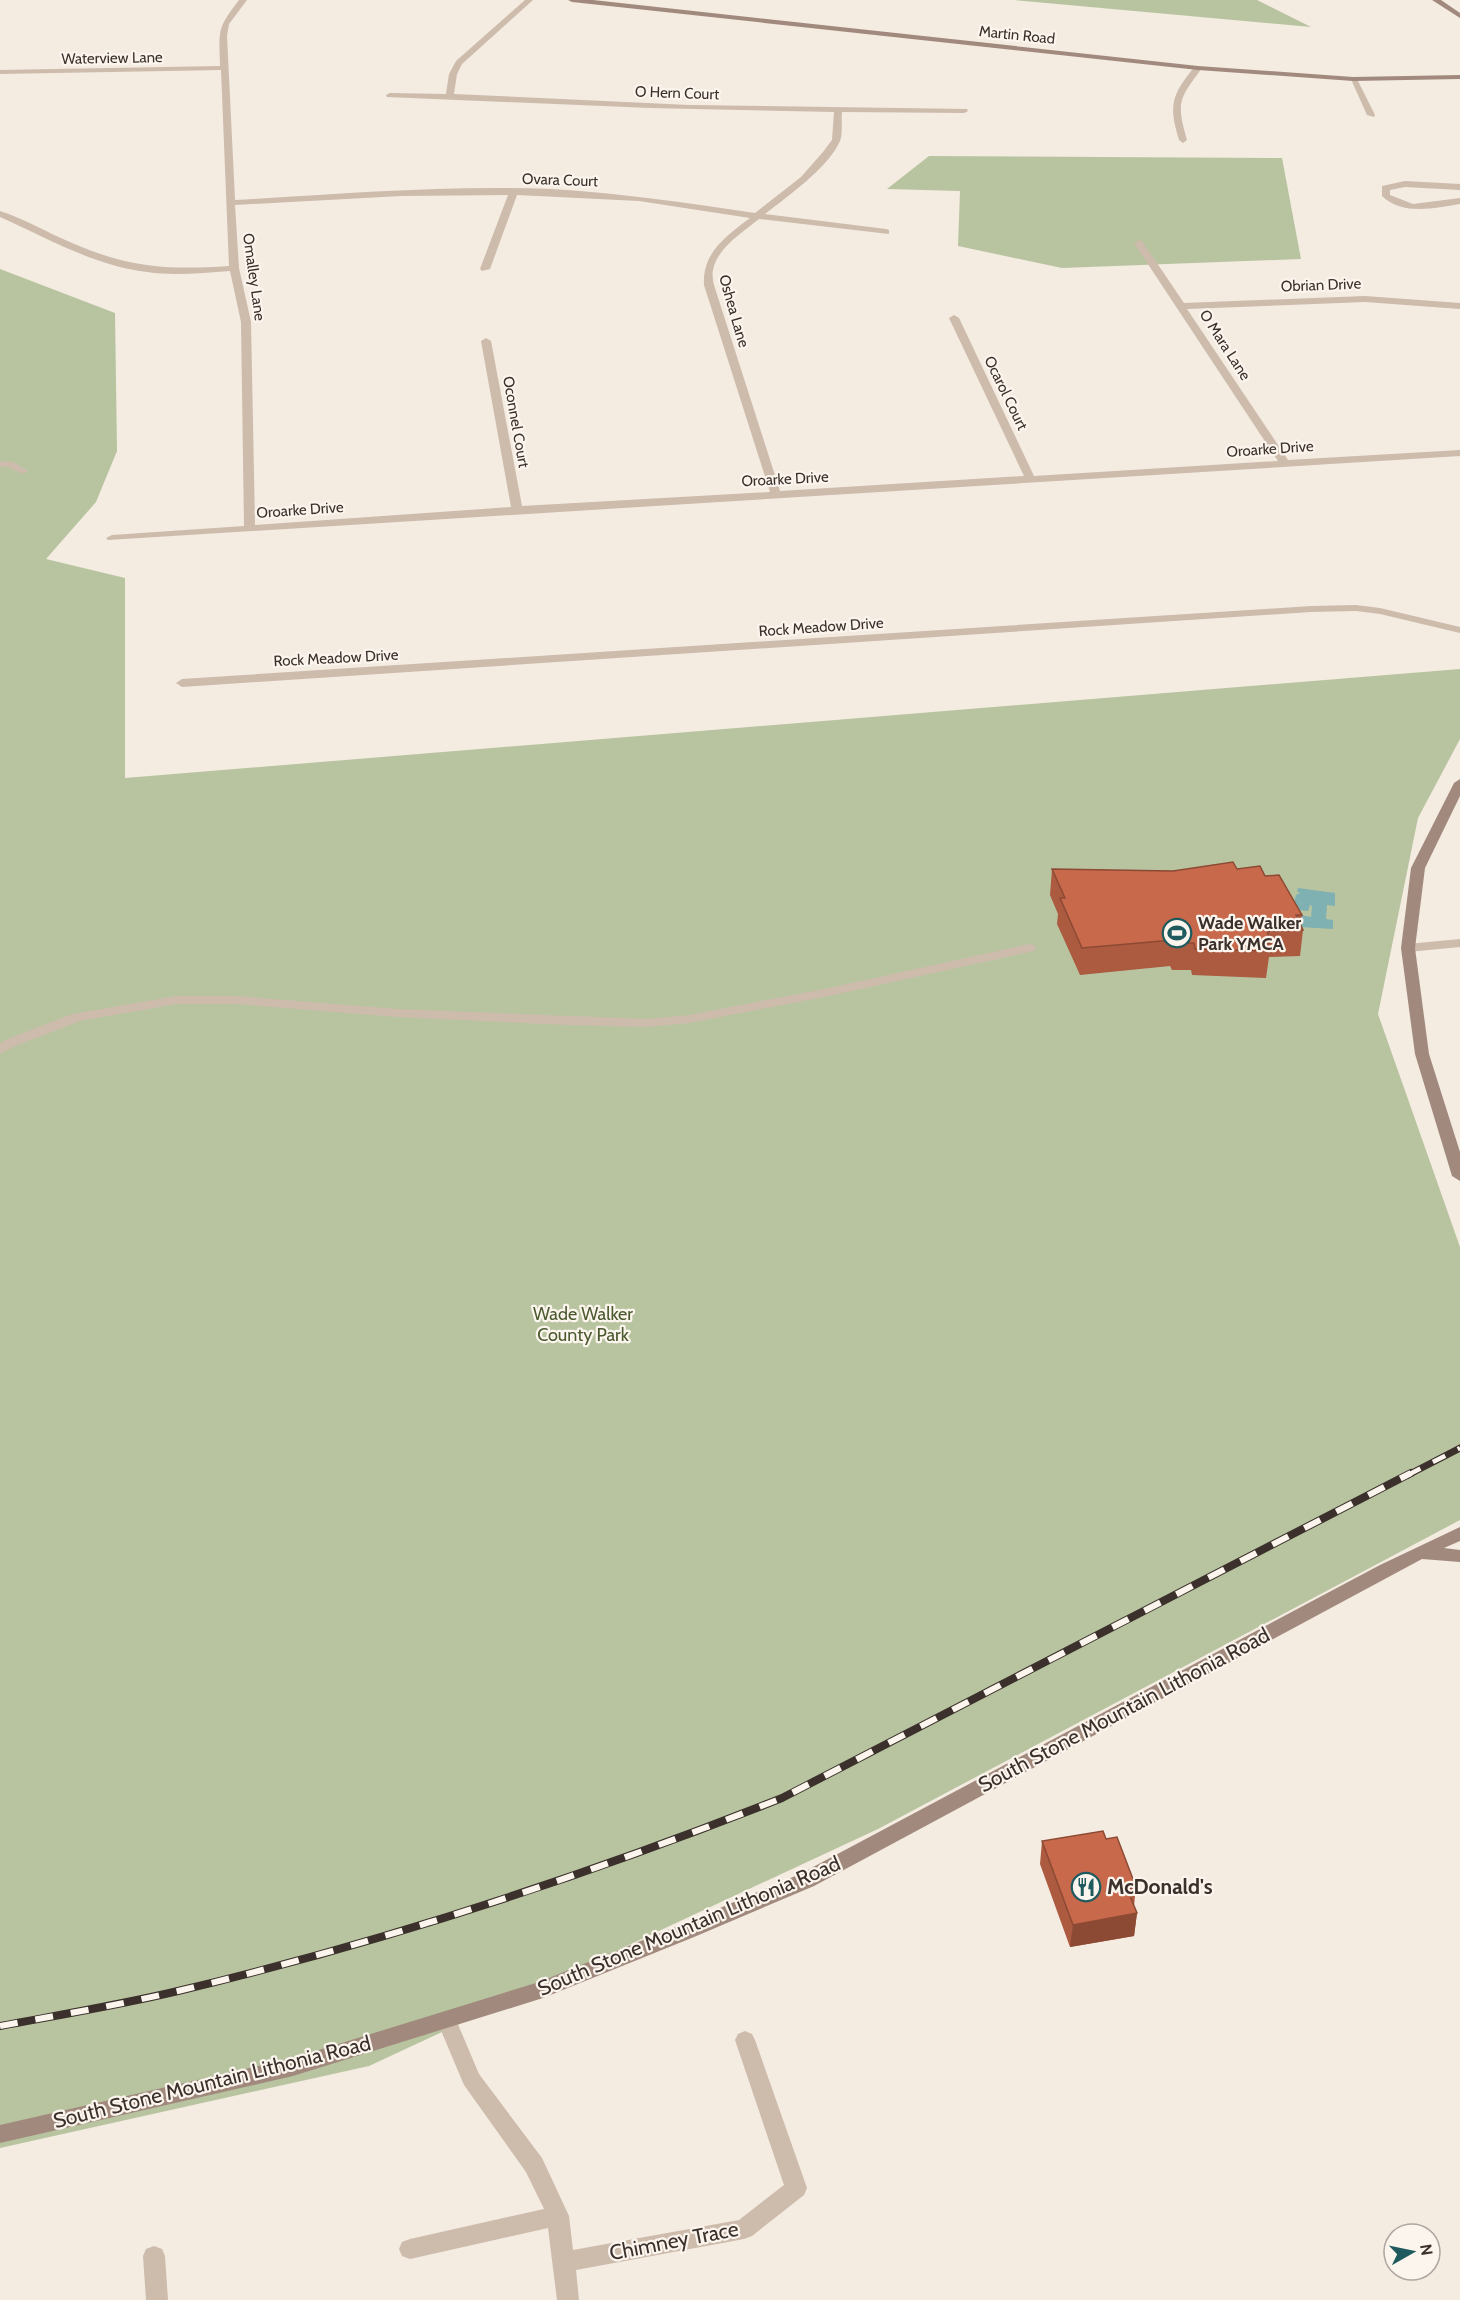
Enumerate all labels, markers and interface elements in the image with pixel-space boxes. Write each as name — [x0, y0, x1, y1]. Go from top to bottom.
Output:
street label: Martin Road — [978, 22, 1056, 48]
street label: Waterview Lane — [61, 48, 163, 68]
street label: O Hern Court — [635, 83, 719, 103]
street label: Ovara Court — [522, 170, 598, 190]
street label: Omalley Lane — [239, 232, 269, 322]
street label: Oshea Lane — [715, 273, 753, 350]
street label: Obrian Drive — [1281, 275, 1362, 295]
street label: O Mara Lane — [1196, 306, 1255, 384]
street label: Ocarol Court — [980, 353, 1032, 433]
street label: Oconnel Court — [499, 375, 533, 469]
street label: Oroarke Drive — [1226, 437, 1314, 461]
street label: Oroarke Drive — [741, 468, 829, 490]
street label: Oroarke Drive — [256, 498, 344, 522]
street label: Rock Meadow Drive — [758, 614, 884, 640]
street label: Rock Meadow Drive — [273, 646, 399, 670]
place label: Wade Walker Park YMCA — [1198, 912, 1301, 955]
sports icon: Wade Walker Park YMCA — [1161, 917, 1193, 949]
park label: Wade Walker County Park — [533, 1303, 633, 1346]
street label: South Stone Mountain Lithonia Road — [974, 1622, 1274, 1797]
street label: South Stone Mountain Lithonia Road — [534, 1850, 844, 2001]
restaurant icon: McDonald's — [1070, 1871, 1102, 1903]
place label: McDonald's — [1107, 1874, 1213, 1899]
street label: South Stone Mountain Lithonia Road — [51, 2030, 373, 2133]
street label: Chimney Trace — [607, 2216, 741, 2265]
north arrow — [1382, 2222, 1442, 2282]
text: N — [1416, 2243, 1437, 2257]

